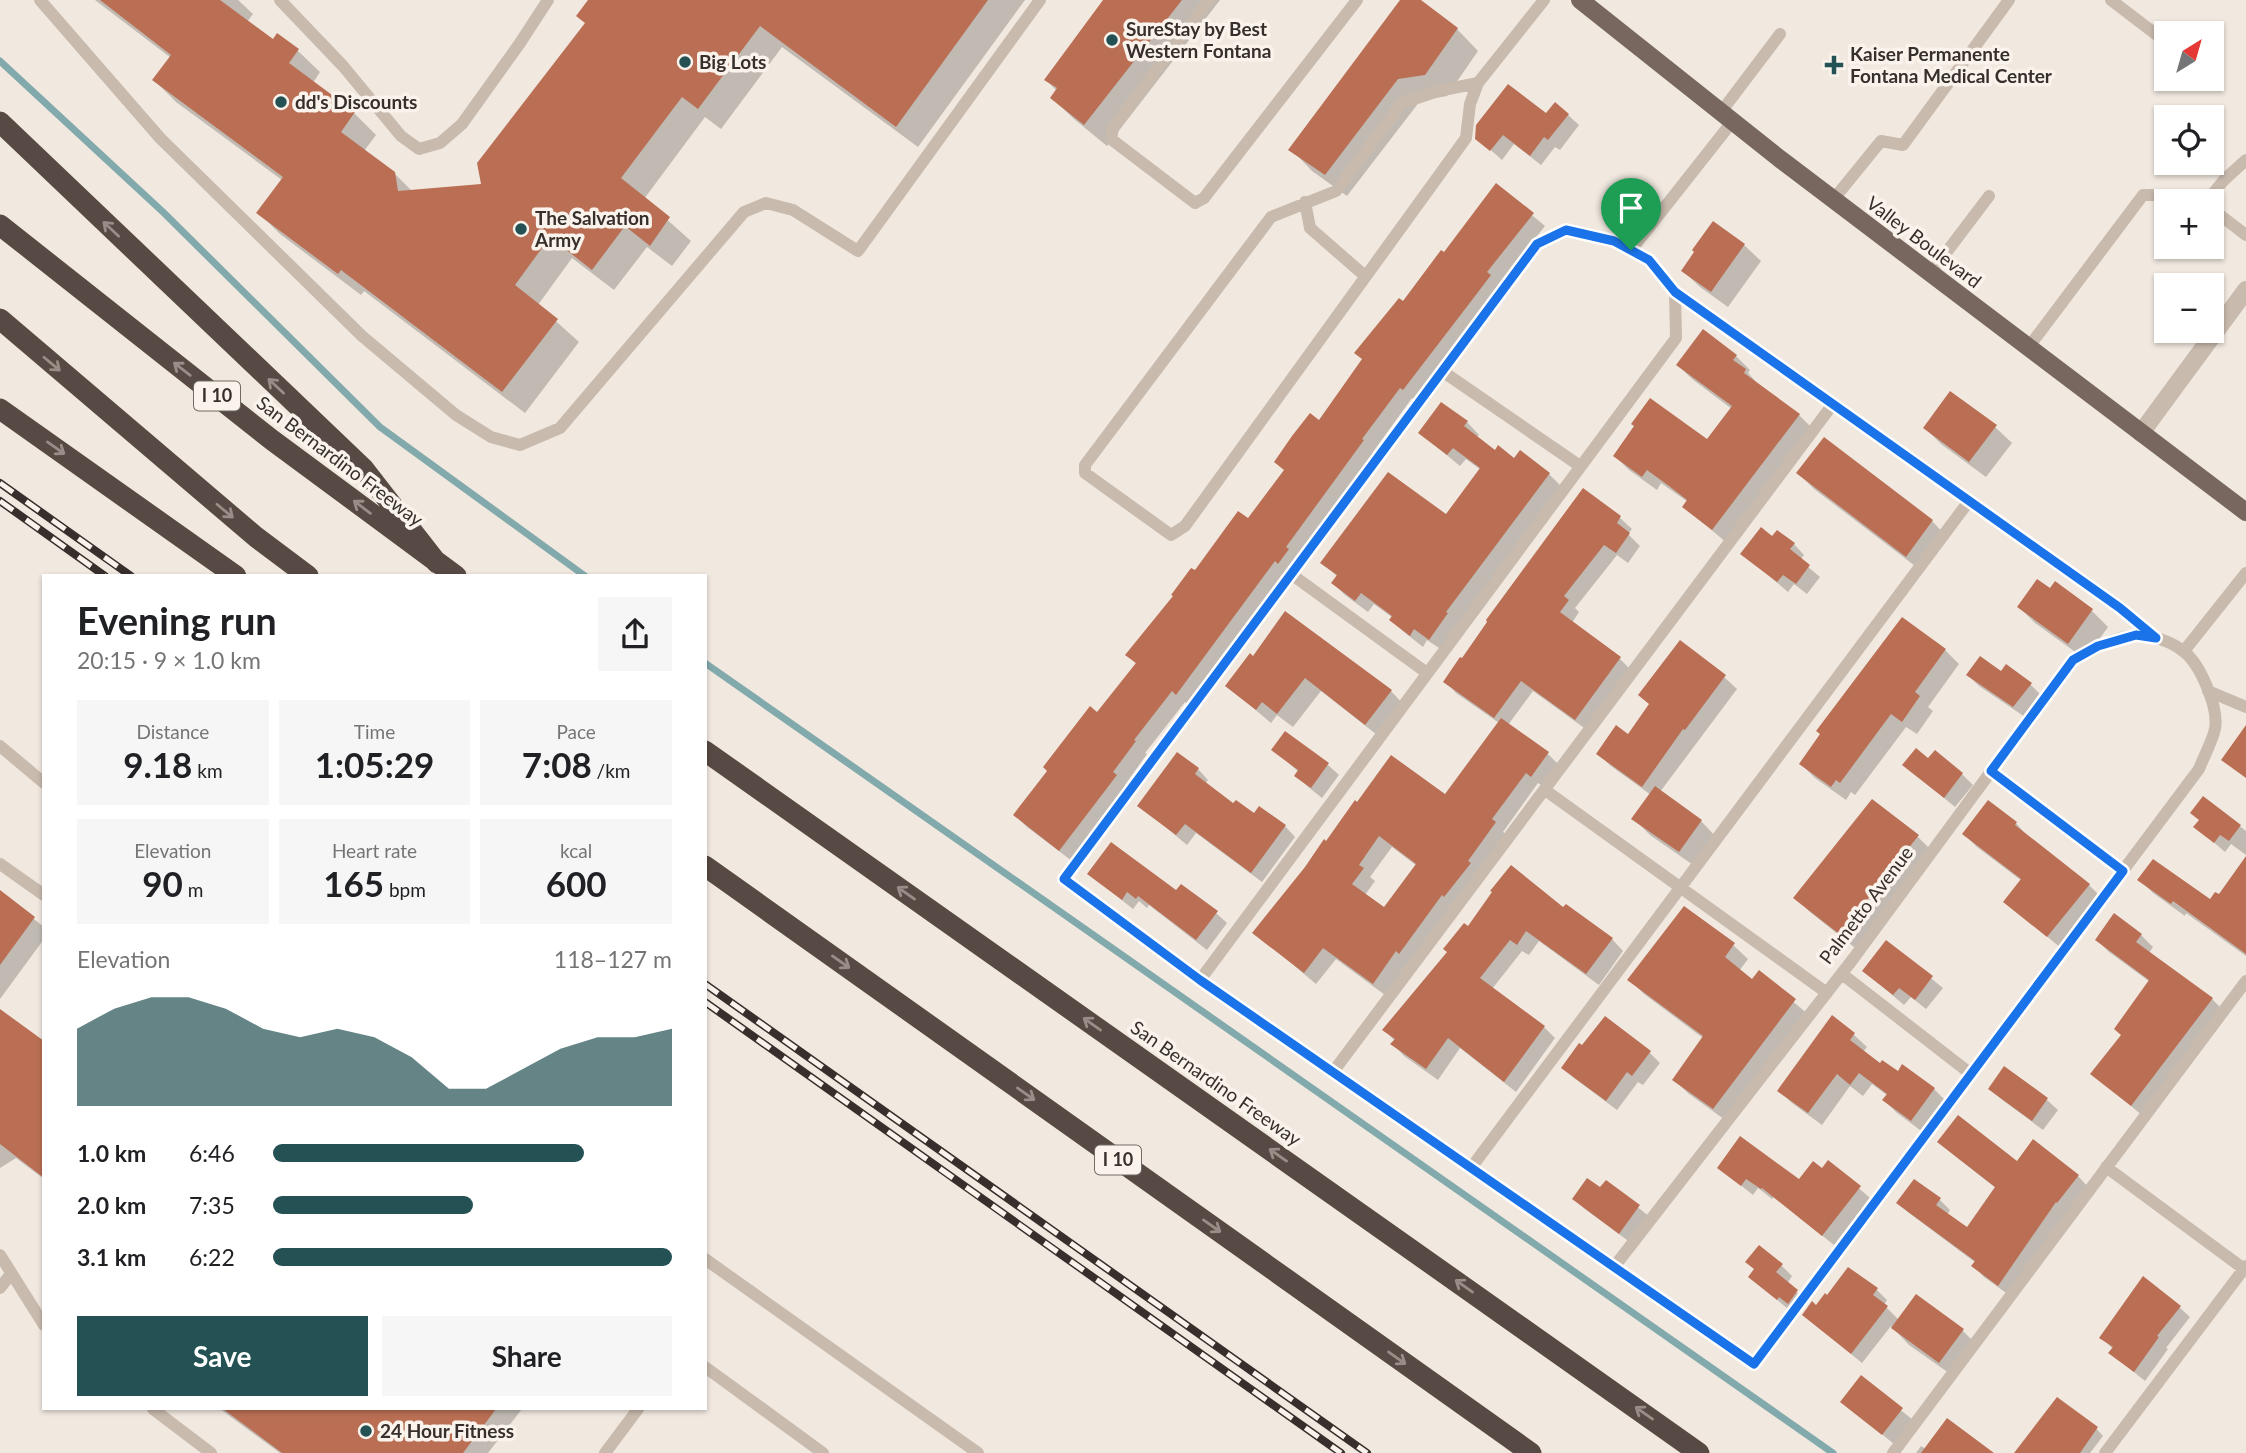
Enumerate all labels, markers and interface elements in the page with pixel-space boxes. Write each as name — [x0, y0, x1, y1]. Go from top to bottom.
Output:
place label: SureStay by Best Western Fontana — [1126, 17, 1271, 62]
north arrow — [2154, 21, 2224, 91]
map controls — [2154, 21, 2224, 343]
marker: SureStay by Best Western Fontana — [1104, 32, 1120, 48]
place label: Kaiser Permanente Fontana Medical Center — [1850, 42, 2053, 87]
place label: Big Lots — [699, 50, 766, 73]
marker: Big Lots — [677, 54, 693, 70]
marker: Kaiser Permanente Fontana Medical Center — [1824, 55, 1844, 75]
place label: dd's Discounts — [295, 90, 417, 113]
marker: dd's Discounts — [273, 94, 289, 110]
button: locate — [2154, 105, 2224, 175]
pin — [1601, 178, 1661, 250]
icon: arrive — [1612, 189, 1650, 227]
button: + — [2154, 189, 2224, 259]
street label: Valley Boulevard — [1862, 191, 1986, 292]
place label: The Salvation Army — [534, 206, 650, 251]
one-way arrow — [103, 221, 120, 238]
marker: The Salvation Army — [513, 221, 529, 237]
button: − — [2154, 273, 2224, 343]
one-way arrow — [43, 356, 61, 372]
one-way arrow — [173, 361, 192, 376]
one-way arrow — [268, 377, 285, 394]
road number: I 10 — [194, 382, 240, 410]
street label: San Bernardino Freeway — [253, 390, 428, 531]
one-way arrow — [46, 441, 65, 455]
one-way arrow — [354, 500, 372, 515]
one-way arrow — [216, 503, 234, 519]
text: Evening run — [77, 597, 277, 643]
button: share — [598, 597, 672, 671]
text: 20:15 · 9 × 1.0 km — [77, 646, 261, 674]
text: Distance — [136, 720, 209, 743]
text: Time — [354, 720, 395, 743]
text: Pace — [556, 720, 596, 743]
text: 9.18 — [123, 743, 192, 785]
text: 1:05:29 — [315, 743, 434, 785]
text: 7:08 — [522, 743, 592, 785]
text: km — [192, 759, 223, 782]
text: /km — [592, 759, 630, 782]
text: Elevation — [134, 839, 211, 862]
text: Heart rate — [332, 839, 417, 862]
text: kcal — [560, 839, 592, 862]
street label: Palmetto Avenue — [1814, 841, 1917, 968]
text: 90 — [142, 862, 183, 904]
text: 165 — [323, 862, 384, 904]
text: 600 — [546, 862, 607, 904]
text: m — [183, 878, 203, 901]
text: bpm — [384, 878, 426, 901]
one-way arrow — [897, 886, 916, 900]
text: Elevation — [77, 945, 170, 973]
text: 118–127 m — [554, 945, 672, 973]
one-way arrow — [831, 955, 850, 970]
street label: San Bernardino Freeway — [1127, 1015, 1306, 1150]
one-way arrow — [1083, 1017, 1102, 1031]
one-way arrow — [1016, 1087, 1035, 1101]
text: 1.0 km — [77, 1139, 146, 1167]
text: 6:46 — [189, 1139, 235, 1167]
road number: I 10 — [1095, 1146, 1141, 1175]
one-way arrow — [1269, 1148, 1288, 1162]
text: 2.0 km — [77, 1191, 146, 1219]
text: 7:35 — [189, 1191, 235, 1219]
one-way arrow — [1202, 1219, 1221, 1233]
text: 3.1 km — [77, 1243, 146, 1271]
text: 6:22 — [189, 1243, 235, 1271]
one-way arrow — [1455, 1279, 1474, 1293]
button: Save — [77, 1316, 368, 1396]
button: Share — [382, 1316, 672, 1396]
one-way arrow — [1387, 1351, 1406, 1365]
one-way arrow — [1635, 1406, 1654, 1420]
place label: 24 Hour Fitness — [380, 1419, 514, 1442]
marker: 24 Hour Fitness — [358, 1423, 374, 1439]

